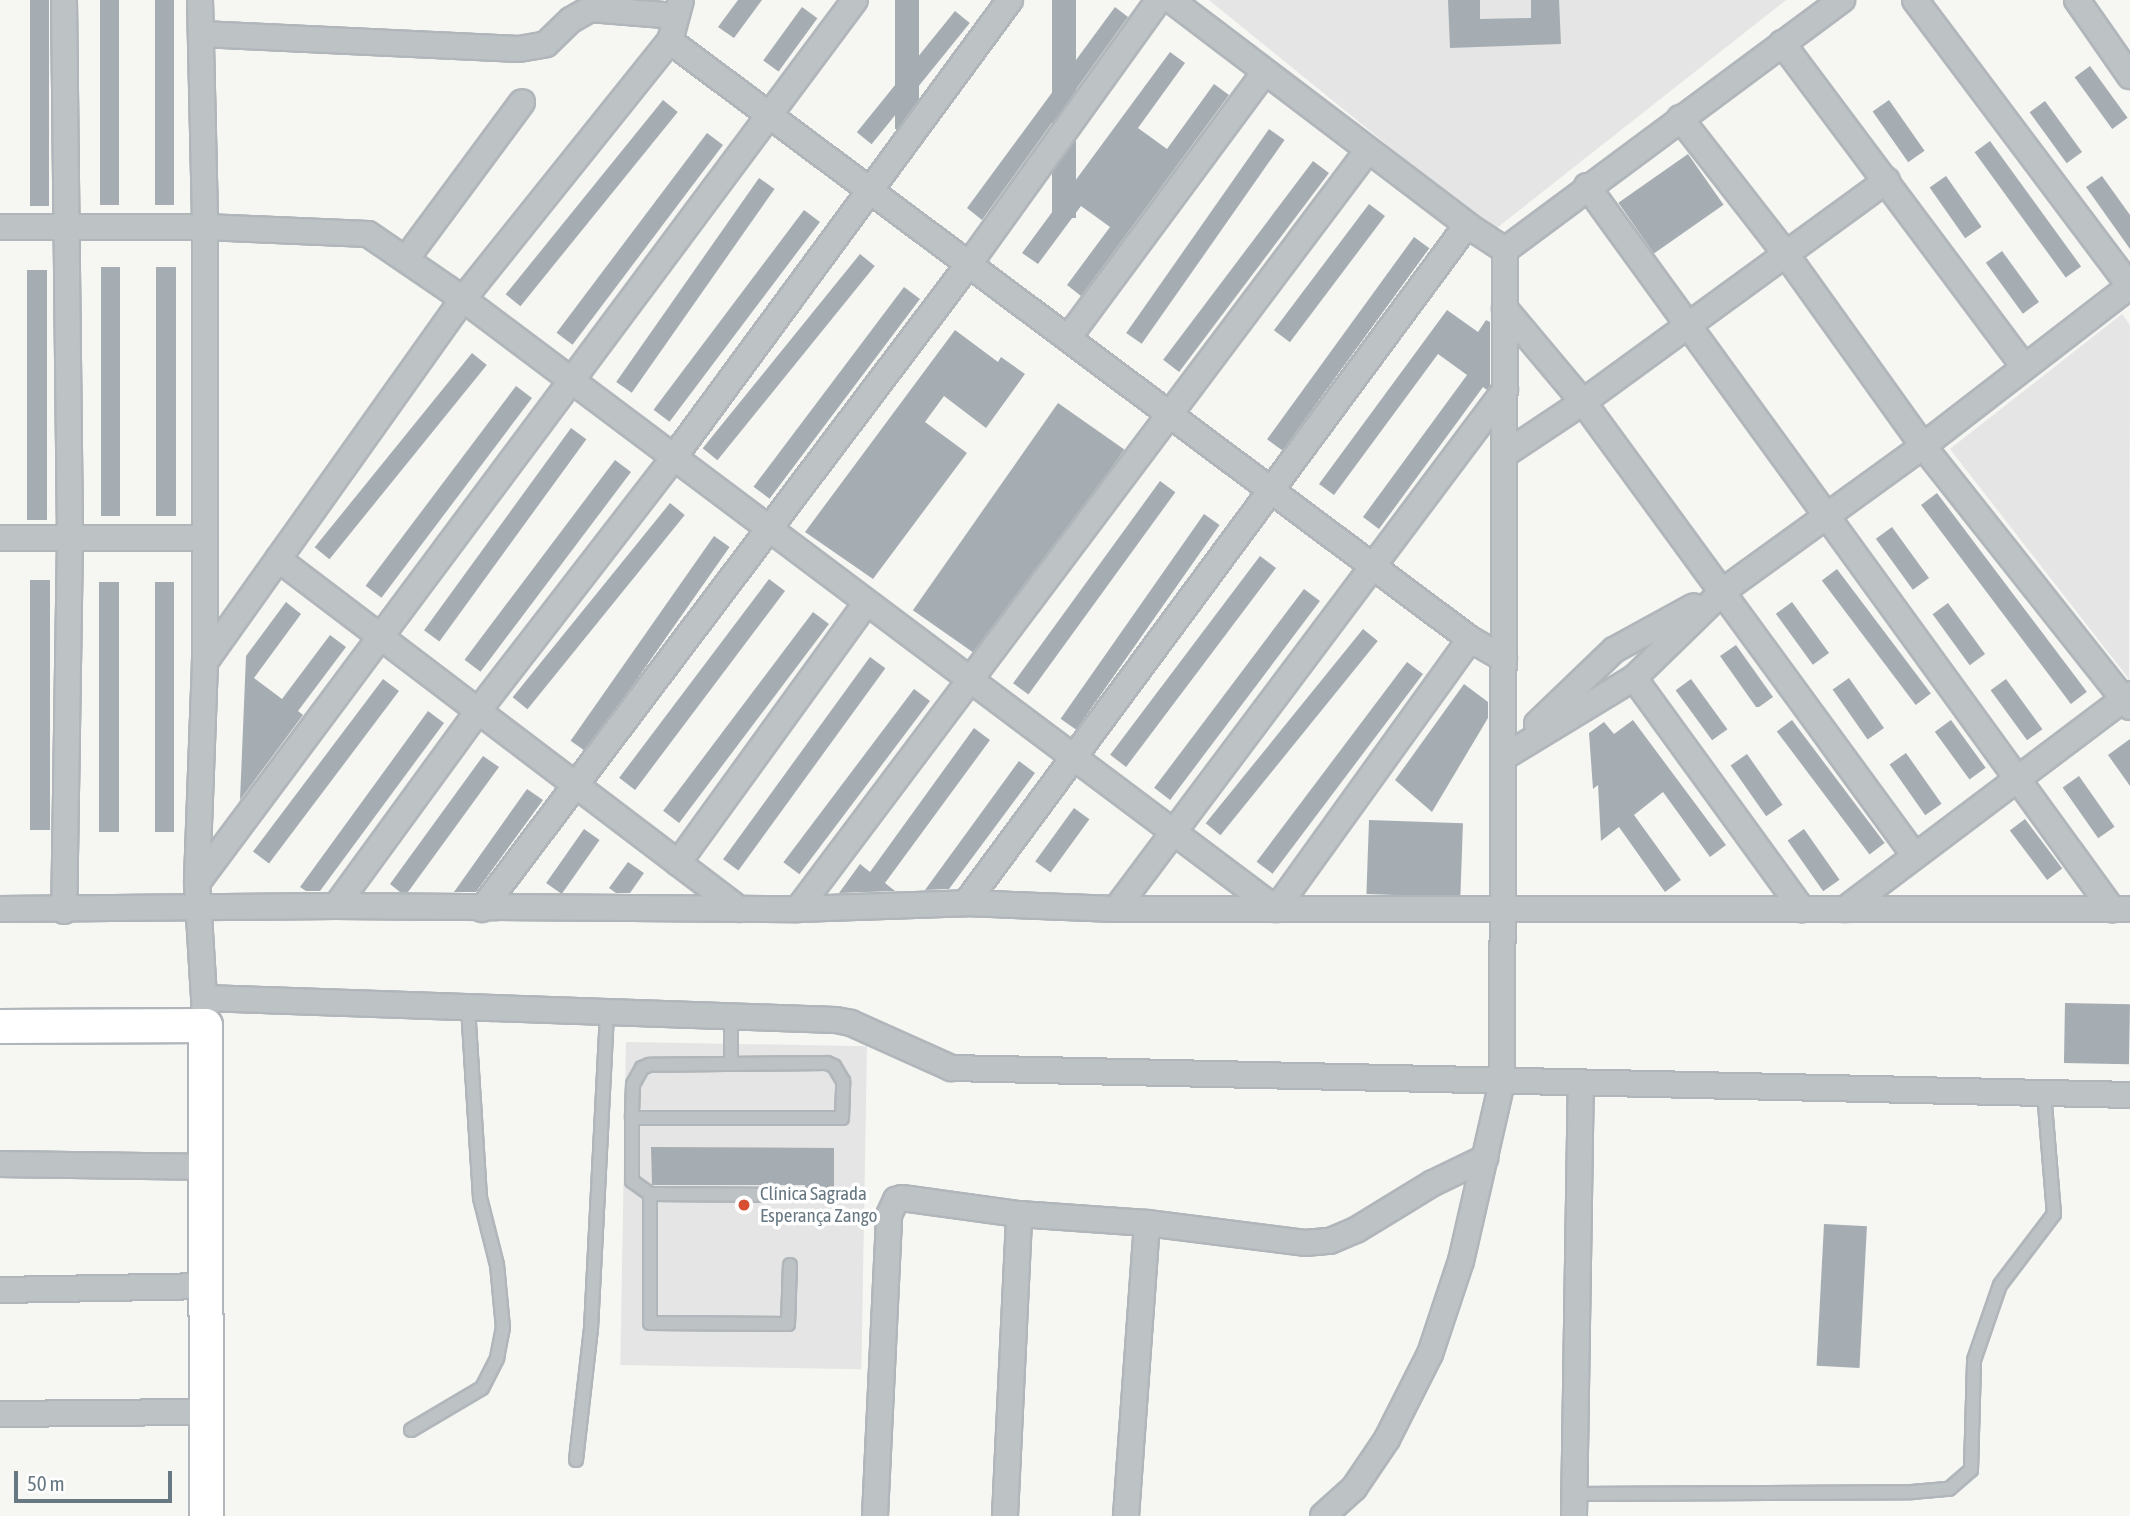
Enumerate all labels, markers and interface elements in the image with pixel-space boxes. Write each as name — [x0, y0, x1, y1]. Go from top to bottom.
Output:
place label: Clínica Sagrada Esperança Zango — [760, 1183, 877, 1227]
marker: Clínica Sagrada Esperança Zango — [734, 1195, 754, 1215]
scale bar — [18, 1456, 175, 1500]
text: 50 m — [27, 1471, 65, 1495]

